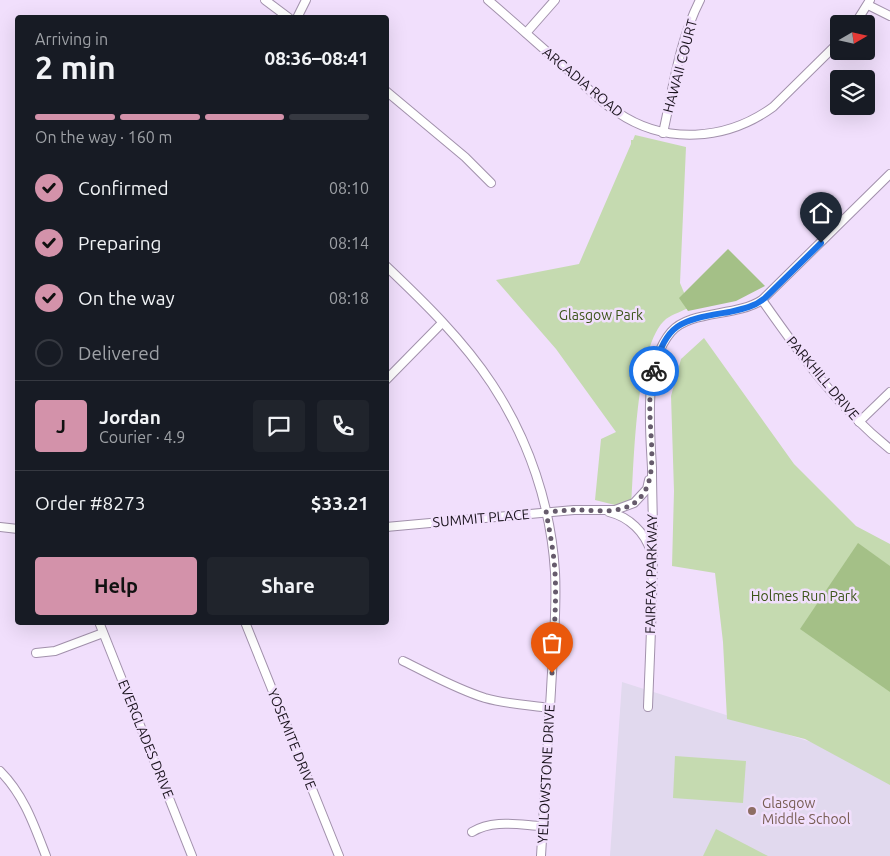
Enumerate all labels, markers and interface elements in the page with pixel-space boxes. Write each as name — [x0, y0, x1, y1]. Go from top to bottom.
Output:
north arrow — [830, 15, 875, 60]
map controls — [830, 15, 875, 115]
street label: HAWAII COURT — [660, 17, 700, 115]
text: Arriving in — [35, 30, 108, 48]
street label: ARCADIA ROAD — [540, 44, 627, 120]
text: 08:36–08:41 — [264, 47, 369, 69]
text: 2 min — [35, 49, 116, 85]
button: layers — [830, 70, 875, 115]
text: On the way · 160 m — [35, 128, 172, 146]
icon: check — [35, 174, 63, 202]
text: Confirmed — [78, 177, 169, 199]
text: 08:10 — [329, 179, 369, 197]
pin — [800, 192, 842, 243]
icon: home — [807, 199, 835, 227]
icon: check — [35, 229, 63, 257]
text: Preparing — [78, 232, 162, 254]
text: 08:14 — [329, 234, 369, 252]
icon: check — [35, 284, 63, 312]
text: On the way — [78, 287, 175, 309]
text: 08:18 — [329, 289, 369, 307]
park label: Glasgow Park — [559, 307, 643, 323]
street label: PARKHILL DRIVE — [783, 333, 863, 423]
text: Delivered — [78, 342, 160, 364]
courier — [629, 346, 679, 396]
icon: bike — [640, 357, 668, 385]
button: chat — [253, 400, 305, 452]
button: phone — [317, 400, 369, 452]
text: Jordan — [99, 406, 161, 428]
text: J — [56, 415, 66, 437]
text: Courier · 4.9 — [99, 428, 185, 446]
text: Order #8273 — [35, 492, 145, 514]
text: $33.21 — [311, 492, 369, 514]
street label: SUMMIT PLACE — [432, 506, 530, 530]
street label: FAIRFAX PARKWAY — [642, 514, 660, 634]
button: Help — [35, 557, 197, 615]
button: Share — [207, 557, 369, 615]
park label: Holmes Run Park — [751, 588, 857, 604]
pin — [531, 622, 573, 673]
icon: bag — [538, 629, 566, 657]
street label: EVERGLADES DRIVE — [115, 677, 177, 801]
street label: YOSEMITE DRIVE — [264, 686, 320, 792]
street label: YELLOWSTONE DRIVE — [534, 704, 558, 844]
place label: Glasgow Middle School — [762, 795, 851, 827]
marker: Glasgow Middle School — [746, 805, 758, 817]

